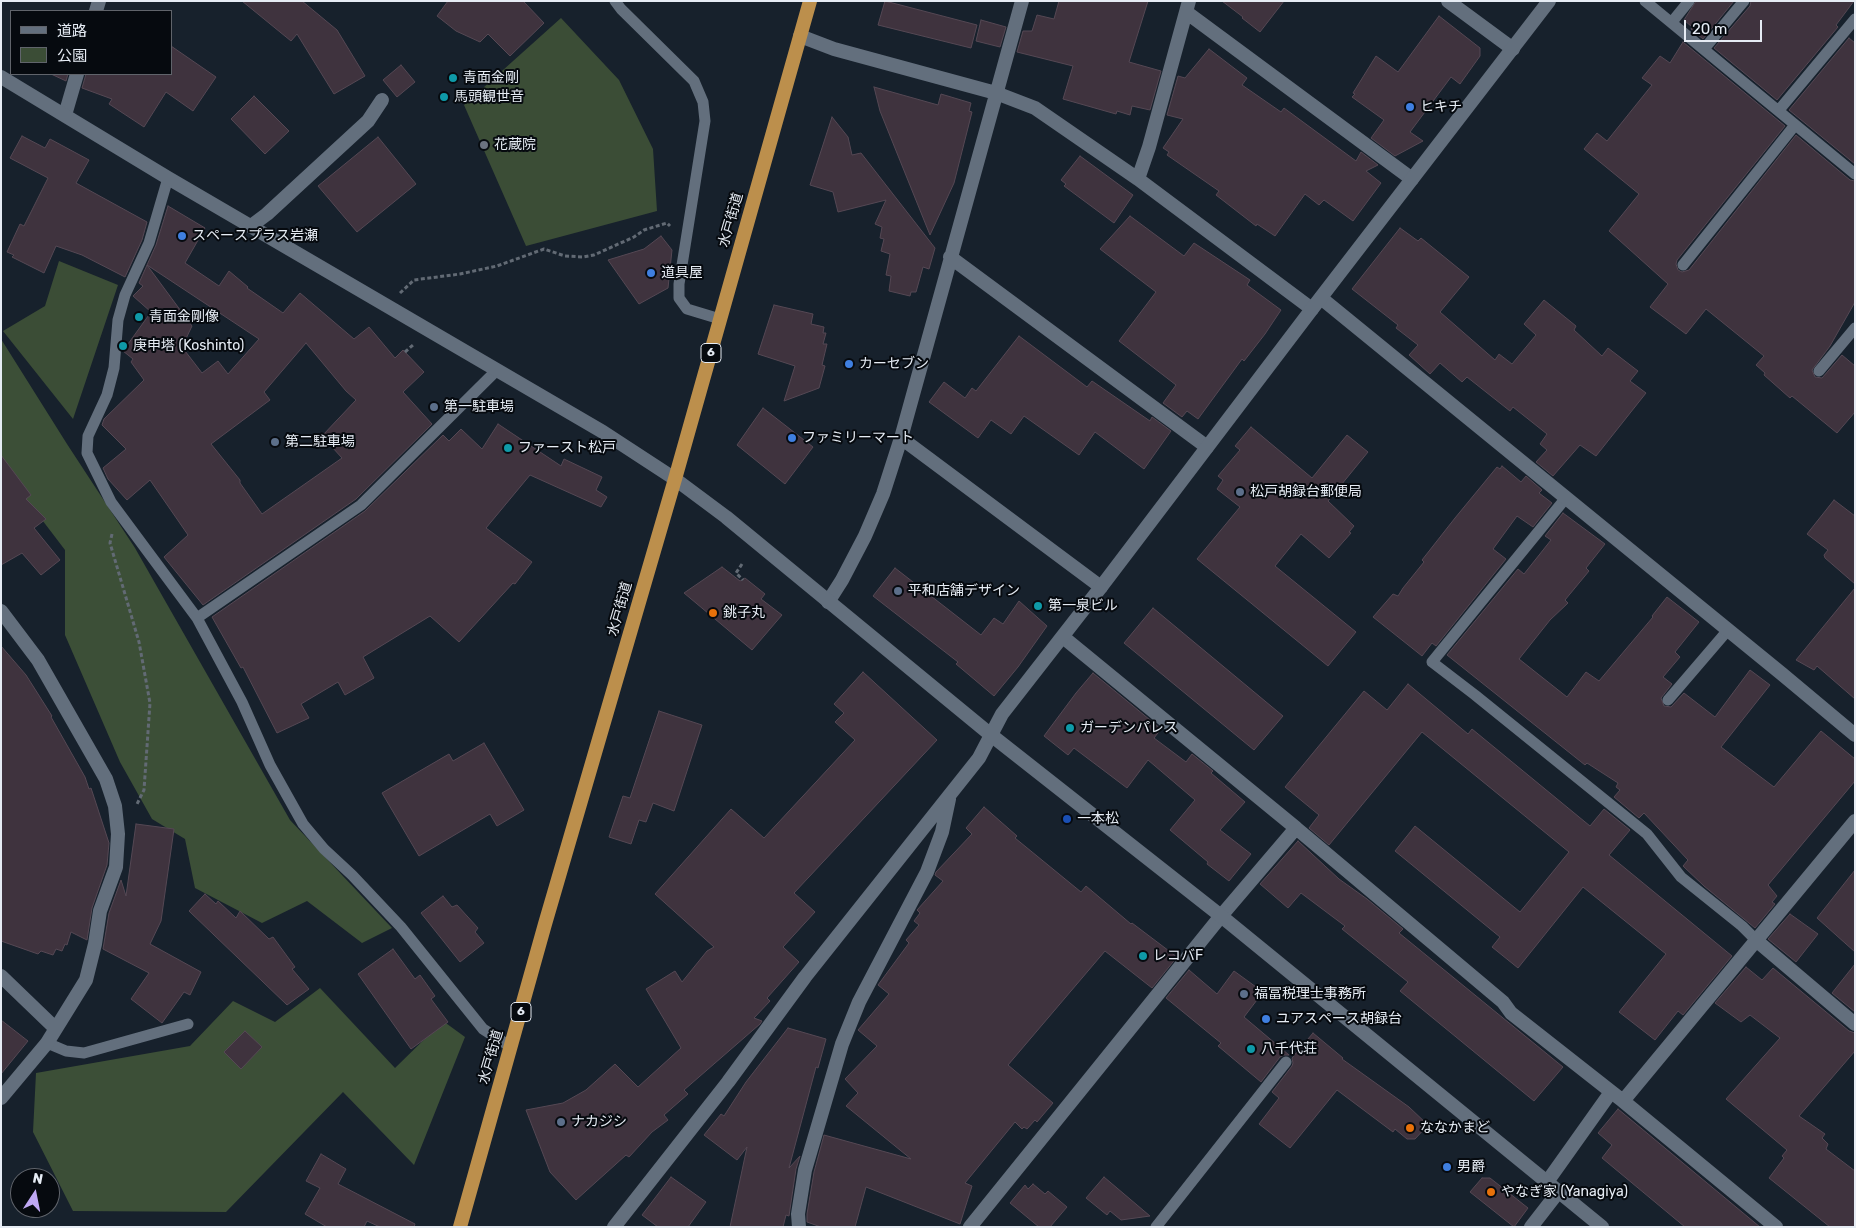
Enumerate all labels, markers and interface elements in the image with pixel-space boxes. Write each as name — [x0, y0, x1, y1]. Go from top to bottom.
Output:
legend — [10, 10, 172, 75]
scale bar — [1686, 10, 1764, 42]
text: 20 m — [1692, 20, 1727, 38]
text: 道路 — [57, 22, 87, 40]
text: 公園 — [57, 47, 87, 65]
place label: 青面金剛 — [463, 70, 519, 86]
marker: 青面金剛 — [447, 72, 459, 84]
place label: 馬頭観世音 — [454, 89, 524, 105]
marker: 馬頭観世音 — [438, 91, 450, 103]
place label: ヒキチ — [1420, 99, 1462, 115]
marker: ヒキチ — [1404, 101, 1416, 113]
place label: 花蔵院 — [494, 137, 536, 153]
marker: 花蔵院 — [478, 139, 490, 151]
street label: 水戸街道 — [715, 191, 747, 249]
place label: スペースプラス岩瀬 — [192, 228, 318, 244]
marker: スペースプラス岩瀬 — [176, 230, 188, 242]
place label: 道具屋 — [661, 265, 703, 281]
marker: 道具屋 — [645, 267, 657, 279]
place label: 青面金剛像 — [149, 309, 219, 325]
marker: 青面金剛像 — [133, 311, 145, 323]
place label: 庚申塔 (Koshinto) — [133, 338, 244, 354]
marker: 庚申塔 (Koshinto) — [117, 340, 129, 352]
road number: 6 — [701, 343, 721, 362]
place label: カーセブン — [859, 356, 929, 372]
marker: カーセブン — [843, 358, 855, 370]
place label: 第一駐車場 — [444, 399, 514, 415]
marker: 第一駐車場 — [428, 401, 440, 413]
place label: ファミリーマート — [802, 430, 914, 446]
marker: ファミリーマート — [786, 432, 798, 444]
place label: 第二駐車場 — [285, 434, 355, 450]
marker: 第二駐車場 — [269, 436, 281, 448]
place label: ファースト松戸 — [518, 440, 616, 456]
marker: ファースト松戸 — [502, 442, 514, 454]
place label: 松戸胡録台郵便局 — [1250, 484, 1362, 500]
marker: 松戸胡録台郵便局 — [1234, 486, 1246, 498]
street label: 水戸街道 — [604, 580, 636, 638]
place label: 平和店舗デザイン — [908, 583, 1020, 599]
marker: 平和店舗デザイン — [892, 585, 904, 597]
place label: 第一泉ビル — [1048, 598, 1118, 614]
marker: 第一泉ビル — [1032, 600, 1044, 612]
place label: 銚子丸 — [723, 605, 765, 621]
marker: 銚子丸 — [707, 607, 719, 619]
place label: ガーデンパレス — [1080, 720, 1178, 736]
marker: ガーデンパレス — [1064, 722, 1076, 734]
place label: 一本松 — [1077, 811, 1119, 827]
marker: 一本松 — [1061, 813, 1073, 825]
place label: レコバF — [1153, 948, 1203, 964]
marker: レコバF — [1137, 950, 1149, 962]
place label: 福冨税理士事務所 — [1254, 986, 1366, 1002]
marker: 福冨税理士事務所 — [1238, 988, 1250, 1000]
road number: 6 — [511, 1002, 531, 1022]
place label: ユアスペース胡録台 — [1276, 1011, 1402, 1027]
marker: ユアスペース胡録台 — [1260, 1013, 1272, 1025]
street label: 水戸街道 — [475, 1028, 507, 1086]
place label: 八千代荘 — [1261, 1041, 1317, 1057]
marker: 八千代荘 — [1245, 1043, 1257, 1055]
place label: ナカジシ — [571, 1114, 627, 1130]
marker: ナカジシ — [555, 1116, 567, 1128]
place label: ななかまど — [1420, 1120, 1490, 1136]
marker: ななかまど — [1404, 1122, 1416, 1134]
place label: 男爵 — [1457, 1159, 1485, 1175]
marker: 男爵 — [1441, 1161, 1453, 1173]
north arrow — [10, 1168, 60, 1218]
text: N — [31, 1169, 44, 1188]
place label: やなぎ家 (Yanagiya) — [1501, 1184, 1628, 1200]
marker: やなぎ家 (Yanagiya) — [1485, 1186, 1497, 1198]

